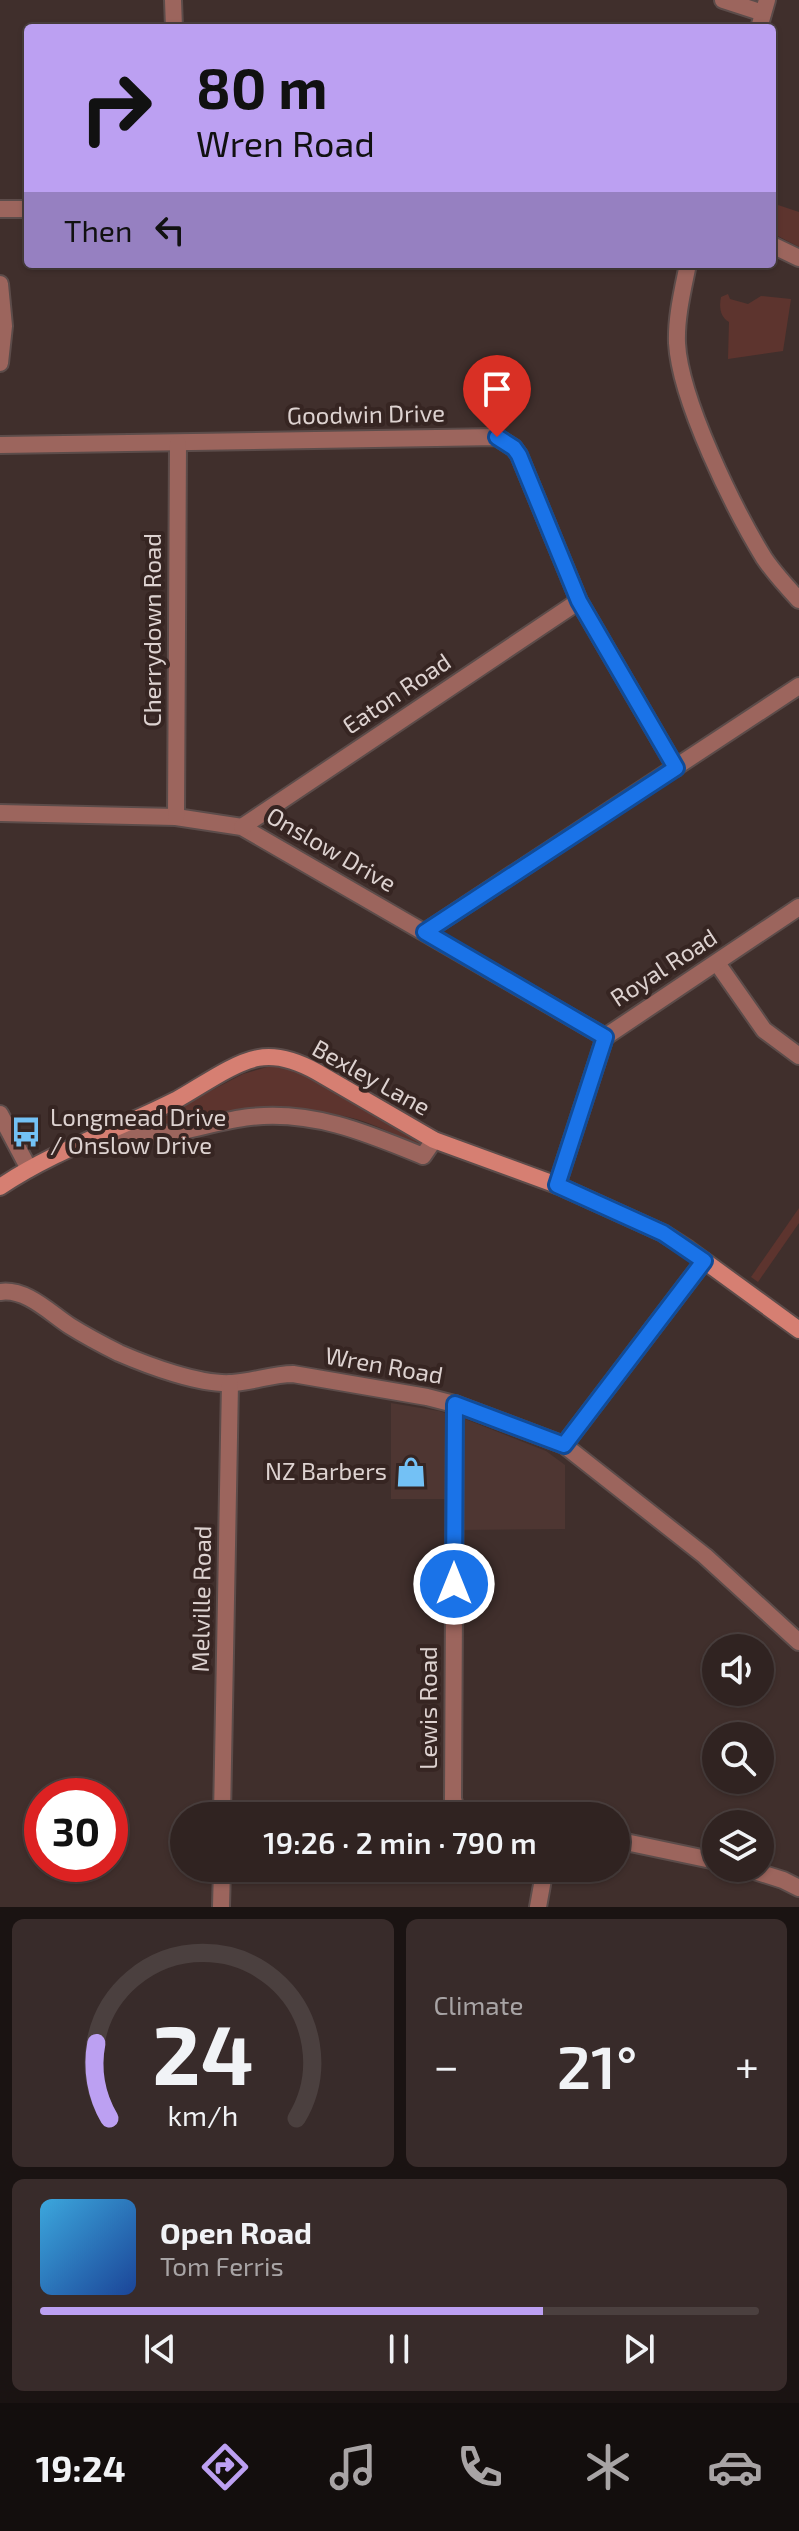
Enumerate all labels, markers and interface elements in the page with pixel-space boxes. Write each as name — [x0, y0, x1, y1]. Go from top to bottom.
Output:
text: 80 m — [196, 53, 328, 120]
icon: right — [64, 56, 168, 160]
text: Wren Road — [196, 121, 375, 164]
icon: left — [148, 208, 192, 252]
text: Then — [64, 212, 132, 248]
pin — [463, 355, 531, 437]
icon: arrive — [475, 367, 519, 411]
street label: Goodwin Drive — [287, 398, 445, 429]
street label: Cherrydown Road — [137, 533, 166, 727]
street label: Eaton Road — [337, 646, 456, 739]
street label: Onslow Drive — [262, 800, 402, 897]
street label: Royal Road — [605, 922, 722, 1012]
street label: Bexley Lane — [308, 1032, 436, 1121]
place label: Longmead Drive / Onslow Drive — [50, 1102, 226, 1159]
bus stop icon: Longmead Drive / Onslow Drive — [9, 1115, 43, 1149]
street label: Wren Road — [323, 1340, 445, 1389]
shop icon: NZ Barbers — [394, 1455, 428, 1489]
place label: NZ Barbers — [265, 1456, 387, 1485]
street label: Melville Road — [185, 1525, 216, 1673]
position arrow — [412, 1542, 496, 1626]
map controls — [702, 1634, 774, 1882]
button: sound — [702, 1634, 774, 1706]
street label: Lewis Road — [413, 1646, 442, 1770]
button: search — [702, 1722, 774, 1794]
speed limit sign: 30 — [24, 1778, 128, 1882]
button: layers — [702, 1810, 774, 1882]
text: 19:26 · 2 min · 790 m — [263, 1824, 537, 1860]
text: Climate — [434, 1989, 523, 2020]
text: 24 — [152, 2002, 253, 2102]
text: 21° — [557, 2029, 637, 2101]
text: − — [434, 2038, 459, 2091]
text: + — [735, 2038, 759, 2091]
text: km/h — [167, 2097, 238, 2132]
text: Open Road — [160, 2214, 312, 2250]
text: Tom Ferris — [160, 2250, 284, 2281]
icon: previous — [138, 2327, 182, 2371]
icon: pause — [377, 2327, 421, 2371]
icon: next — [617, 2327, 661, 2371]
icon: directions — [197, 2439, 253, 2495]
icon: music — [325, 2439, 381, 2495]
icon: phone — [452, 2439, 508, 2495]
icon: climate — [580, 2439, 636, 2495]
icon: car — [707, 2439, 763, 2495]
text: 19:24 — [36, 2446, 126, 2489]

